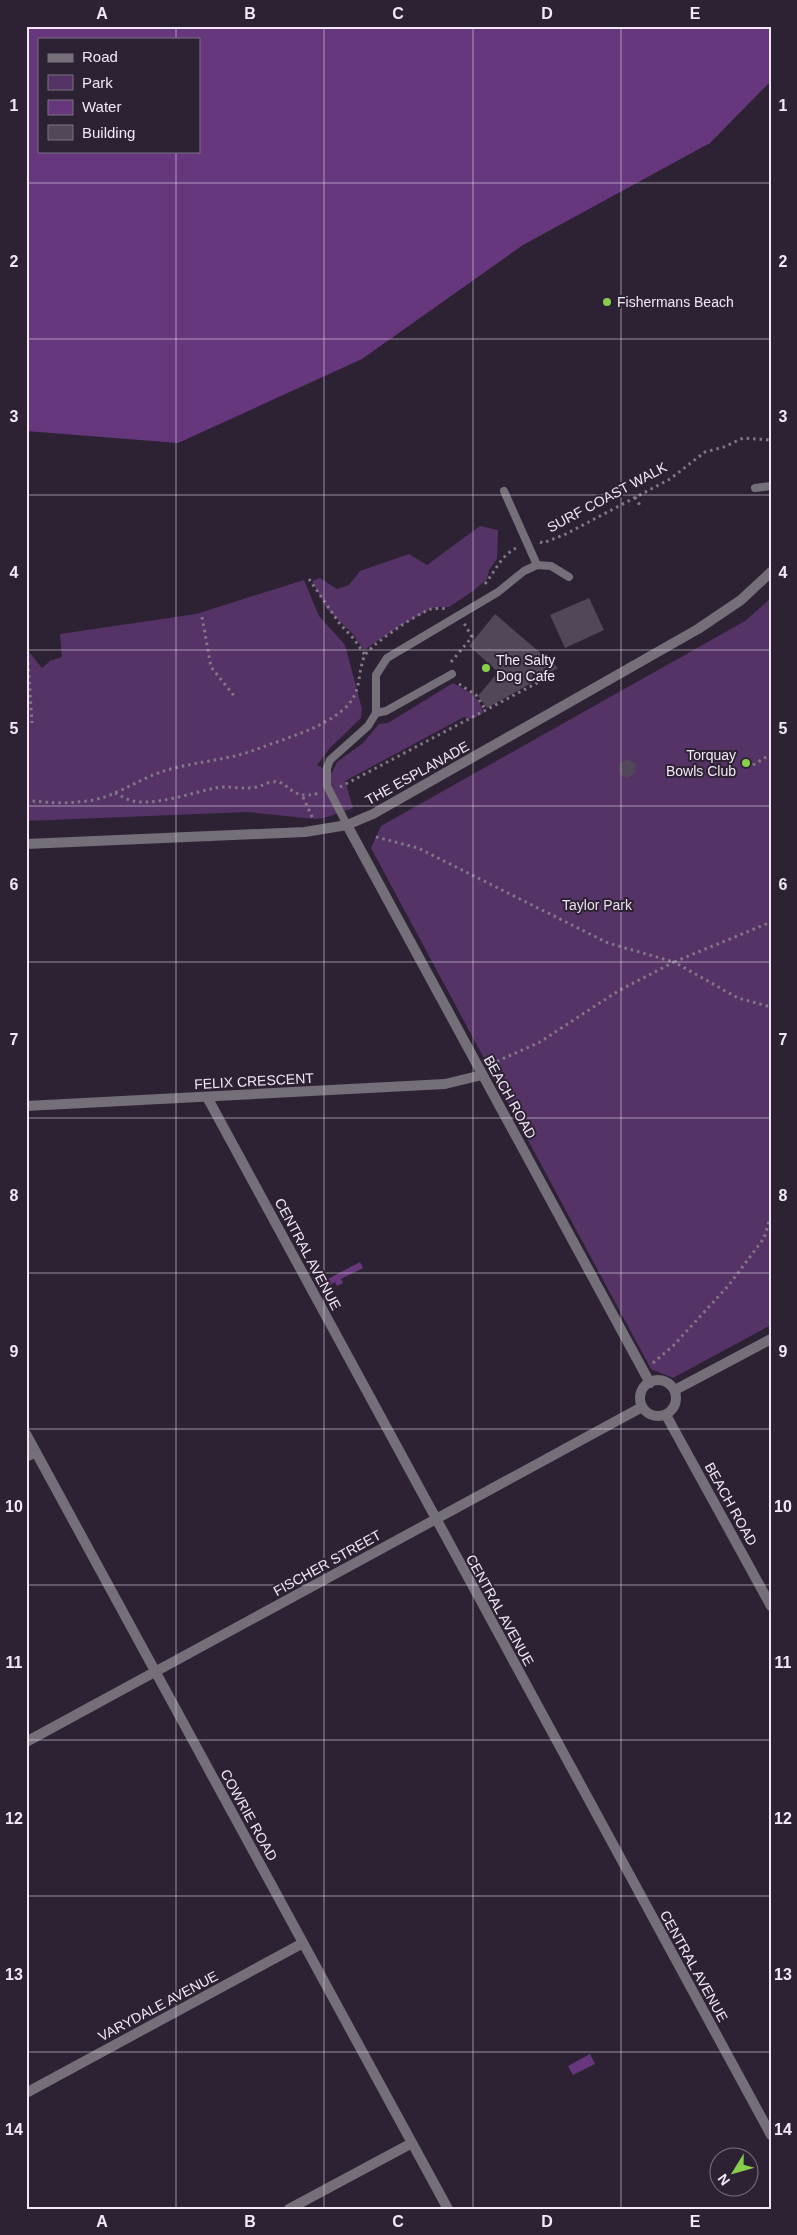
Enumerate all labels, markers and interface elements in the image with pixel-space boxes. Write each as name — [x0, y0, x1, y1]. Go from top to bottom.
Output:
text: A — [96, 5, 108, 22]
text: B — [244, 5, 256, 22]
text: C — [392, 5, 404, 22]
text: D — [541, 5, 553, 22]
text: E — [690, 5, 701, 22]
legend — [38, 38, 200, 152]
text: Road — [82, 48, 118, 65]
text: Park — [82, 74, 113, 91]
text: 1 — [10, 97, 19, 114]
text: 1 — [779, 97, 788, 114]
text: Water — [82, 98, 121, 115]
text: Building — [82, 124, 135, 141]
text: 2 — [10, 253, 19, 270]
text: 2 — [779, 253, 788, 270]
place label: Fishermans Beach — [617, 294, 734, 310]
marker: Fishermans Beach — [601, 296, 613, 308]
text: 3 — [10, 408, 19, 425]
text: 3 — [779, 408, 788, 425]
street label: SURF COAST WALK — [545, 458, 670, 535]
text: 4 — [10, 564, 19, 581]
text: 4 — [779, 564, 788, 581]
place label: The Salty Dog Cafe — [496, 652, 555, 684]
marker: The Salty Dog Cafe — [480, 662, 492, 674]
text: 5 — [10, 720, 19, 737]
text: 5 — [779, 720, 788, 737]
street label: THE ESPLANADE — [362, 738, 472, 808]
place label: Torquay Bowls Club — [666, 747, 736, 779]
marker: Torquay Bowls Club — [740, 757, 752, 769]
text: 6 — [10, 876, 19, 893]
text: 6 — [779, 876, 788, 893]
park label: Taylor Park — [562, 897, 633, 913]
text: 7 — [10, 1031, 19, 1048]
text: 7 — [779, 1031, 788, 1048]
street label: BEACH ROAD — [481, 1053, 539, 1141]
street label: FELIX CRESCENT — [194, 1070, 315, 1092]
text: 8 — [10, 1187, 19, 1204]
text: 8 — [779, 1187, 788, 1204]
street label: CENTRAL AVENUE — [272, 1195, 344, 1313]
text: 9 — [10, 1343, 19, 1360]
text: 9 — [779, 1343, 788, 1360]
street label: BEACH ROAD — [702, 1460, 760, 1548]
text: 10 — [5, 1498, 23, 1515]
text: 10 — [774, 1498, 792, 1515]
street label: FISCHER STREET — [270, 1527, 384, 1599]
street label: CENTRAL AVENUE — [463, 1552, 537, 1668]
text: 11 — [6, 1654, 23, 1671]
text: 11 — [775, 1654, 792, 1671]
street label: COWRIE ROAD — [217, 1767, 281, 1863]
text: 12 — [5, 1810, 23, 1827]
text: 12 — [774, 1810, 792, 1827]
street label: CENTRAL AVENUE — [657, 1908, 731, 2024]
text: 13 — [5, 1966, 23, 1983]
text: 13 — [774, 1966, 792, 1983]
street label: VARYDALE AVENUE — [96, 1968, 220, 2044]
text: 14 — [5, 2121, 23, 2138]
text: 14 — [774, 2121, 792, 2138]
north arrow — [710, 2148, 760, 2198]
text: N — [714, 2171, 733, 2189]
text: A — [96, 2213, 108, 2230]
text: B — [244, 2213, 256, 2230]
text: C — [392, 2213, 404, 2230]
text: D — [541, 2213, 553, 2230]
text: E — [690, 2213, 701, 2230]

